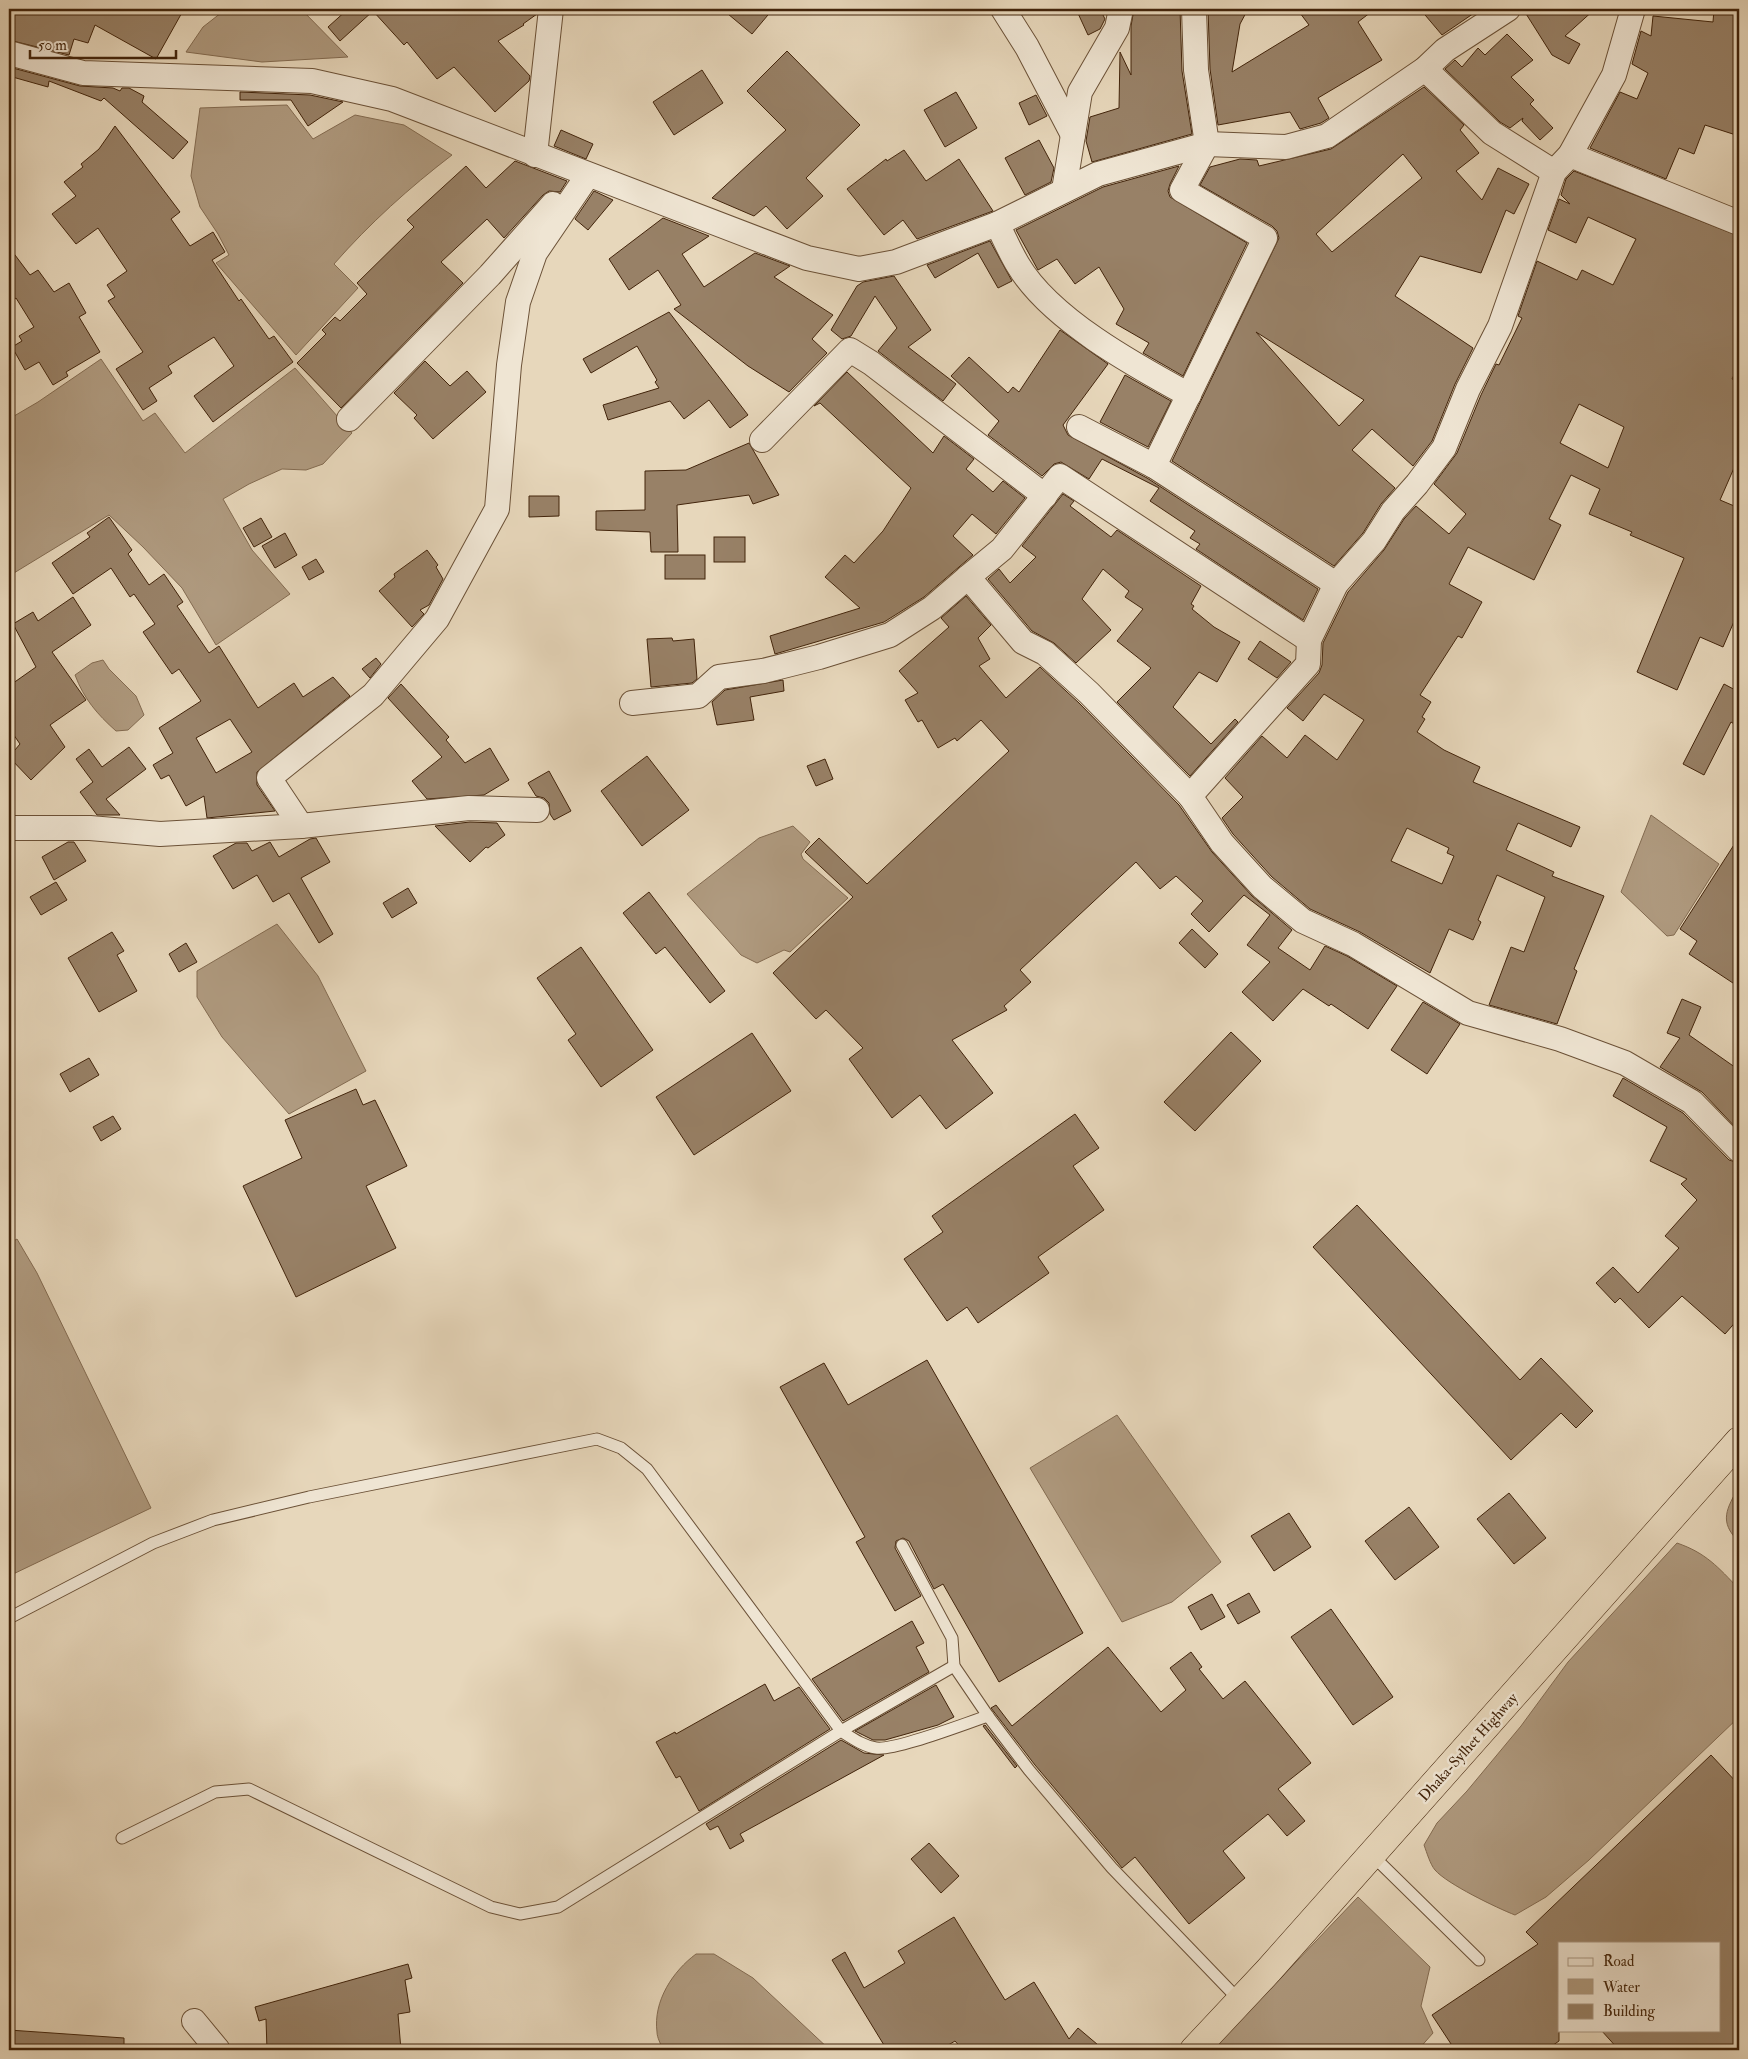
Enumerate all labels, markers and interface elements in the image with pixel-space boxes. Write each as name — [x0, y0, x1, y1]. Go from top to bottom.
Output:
scale bar — [30, 28, 176, 60]
text: 50 m — [38, 36, 67, 55]
street label: Dhaka-Sylhet Highway — [1415, 1689, 1522, 1806]
legend — [1558, 1942, 1720, 2032]
text: Road — [1603, 1952, 1635, 1971]
text: Water — [1602, 1978, 1640, 1997]
text: Building — [1603, 2002, 1655, 2021]

